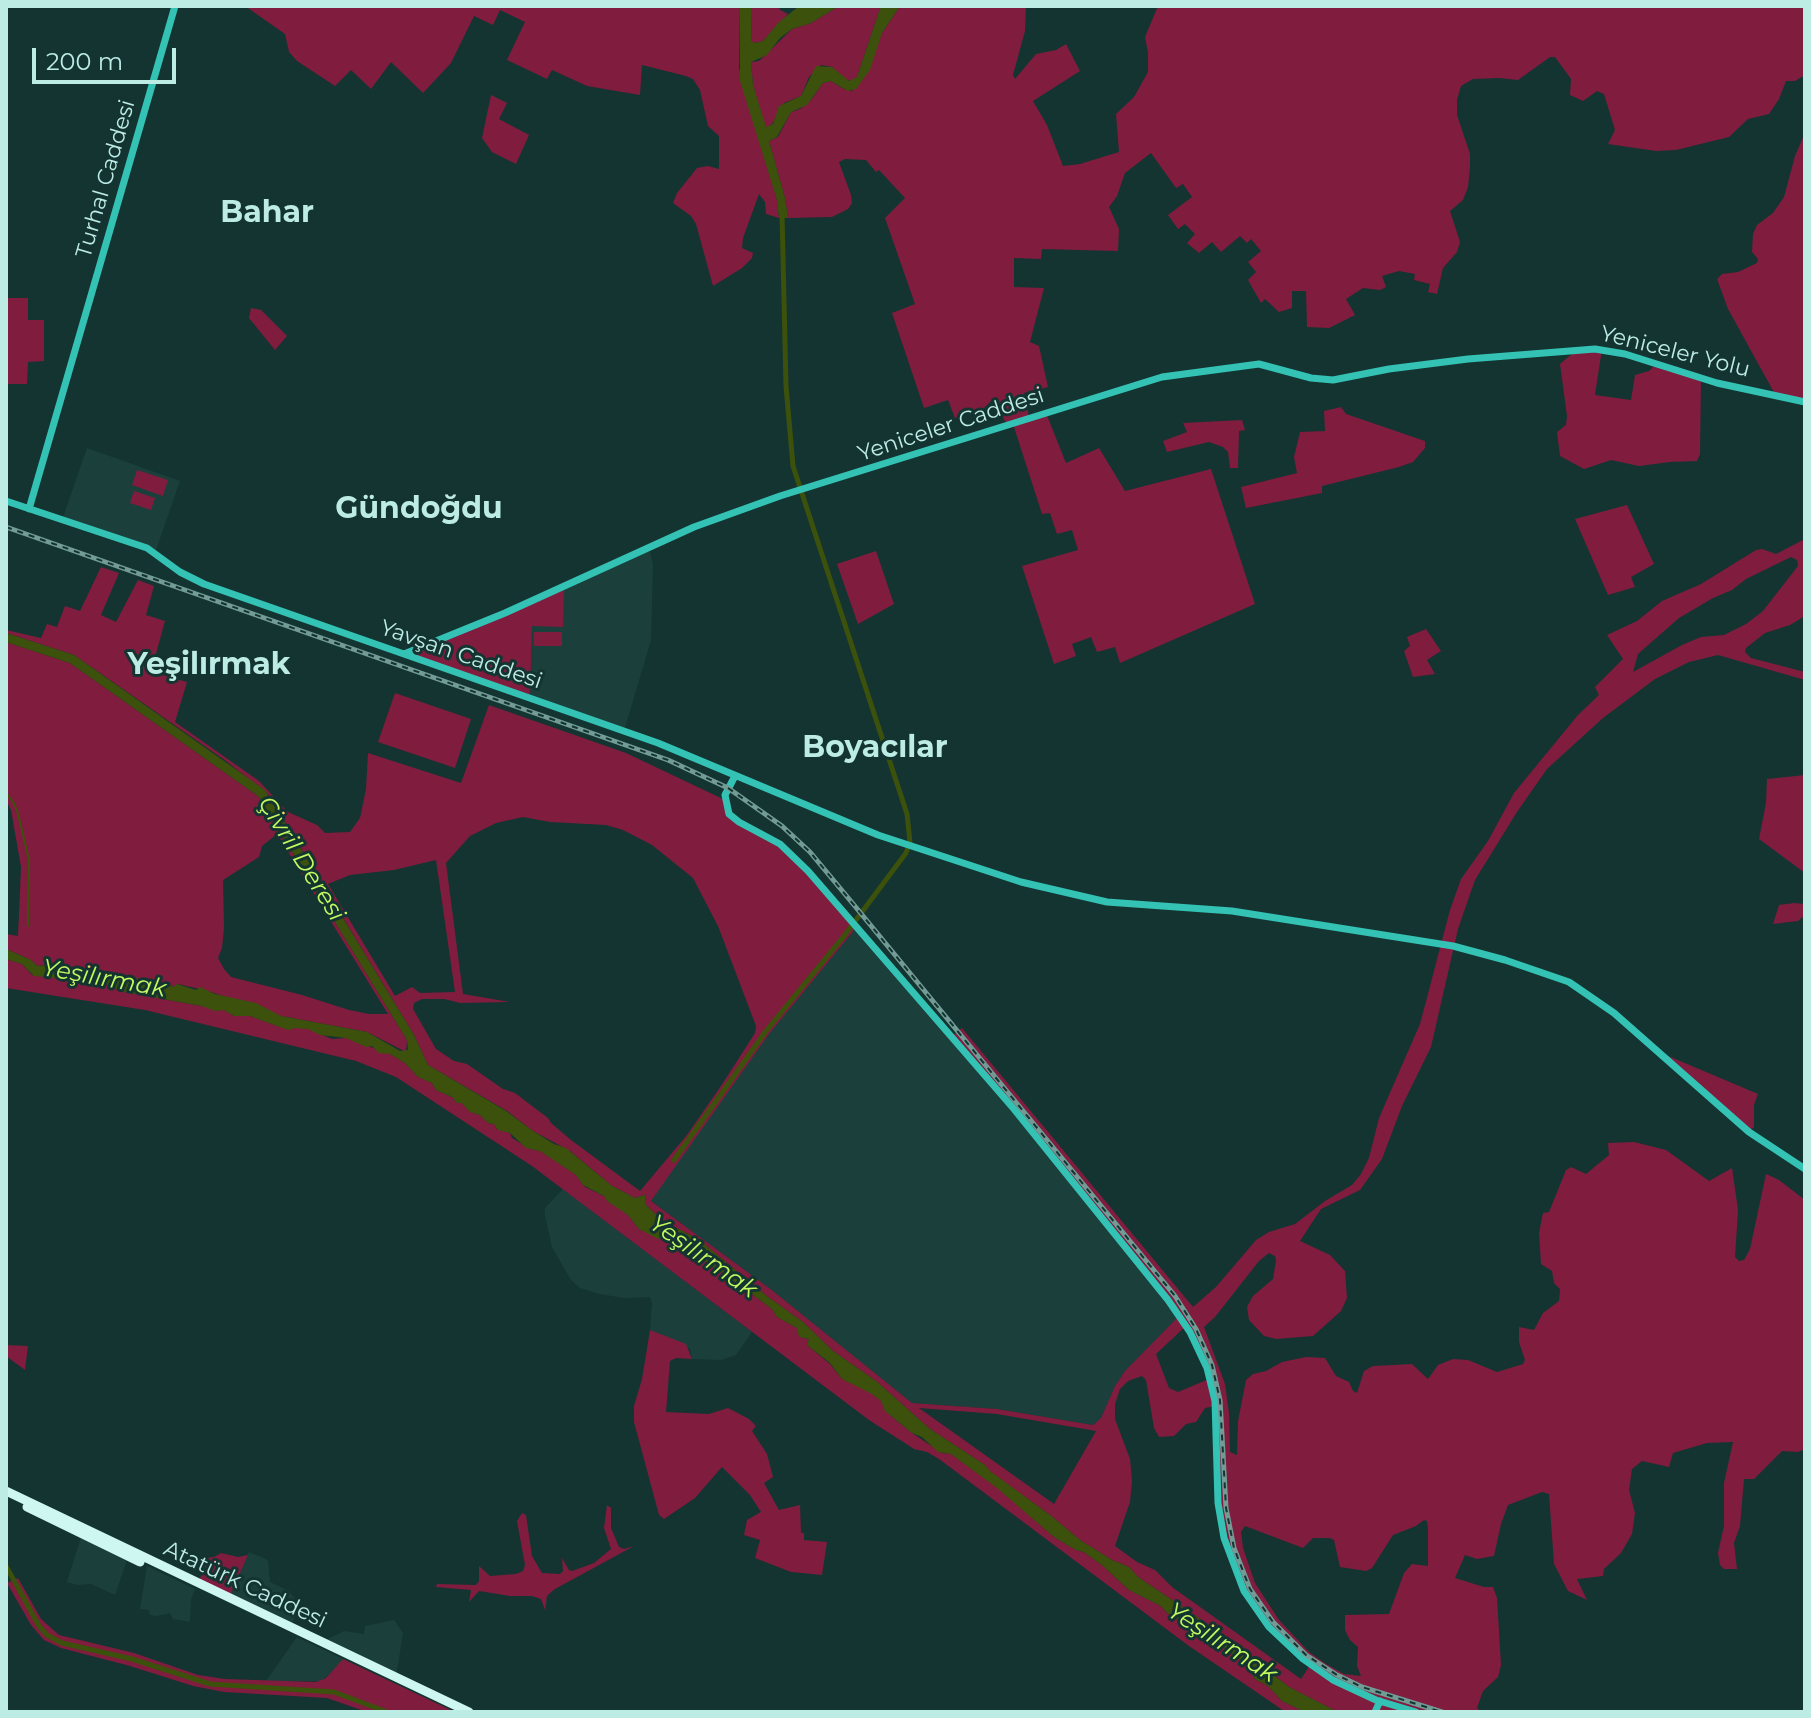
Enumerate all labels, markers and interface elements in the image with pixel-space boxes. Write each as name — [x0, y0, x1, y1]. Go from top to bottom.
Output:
scale bar — [36, 32, 180, 82]
text: 200 m — [46, 47, 123, 76]
street label: Turhal Caddesi — [71, 97, 141, 261]
district label: Bahar — [220, 195, 314, 231]
street label: Yeniceler Yolu — [1598, 321, 1752, 383]
street label: Yeniceler Caddesi — [855, 382, 1047, 468]
district label: Gündoğdu — [335, 491, 503, 527]
street label: Yavşan Caddesi — [377, 615, 545, 695]
district label: Yeşilırmak — [128, 647, 290, 683]
district label: Boyacılar — [802, 730, 948, 766]
water label: Çivril Deresi — [251, 791, 351, 927]
water label: Yeşilırmak — [40, 954, 168, 1004]
water label: Yeşilırmak — [643, 1209, 763, 1305]
street label: Atatürk Caddesi — [159, 1536, 331, 1634]
water label: Yeşilırmak — [1162, 1597, 1282, 1689]

